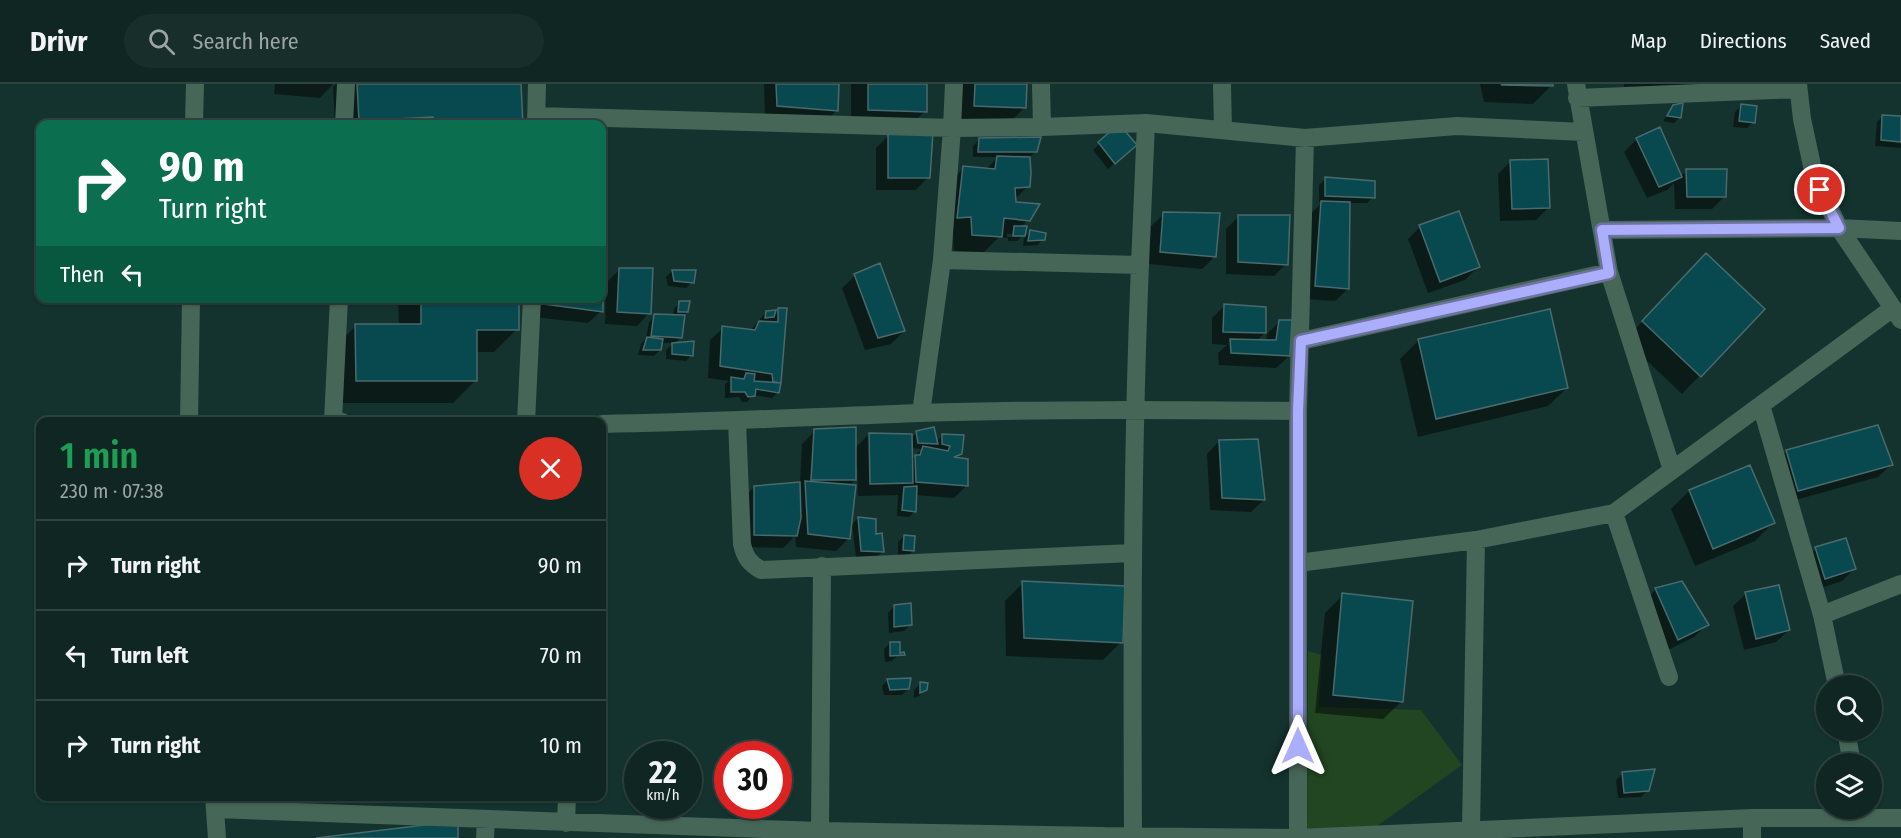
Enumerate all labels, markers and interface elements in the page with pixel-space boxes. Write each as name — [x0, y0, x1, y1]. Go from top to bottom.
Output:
search box — [124, 14, 544, 68]
text: Drivr — [30, 25, 88, 58]
icon: search — [145, 25, 178, 58]
text: Search here — [193, 28, 299, 55]
text: Map — [1630, 28, 1667, 54]
text: Directions — [1700, 28, 1787, 54]
text: Saved — [1820, 28, 1871, 54]
text: 90 m — [159, 142, 244, 192]
icon: right — [60, 144, 138, 222]
pin — [1794, 164, 1845, 215]
icon: arrive — [1803, 173, 1836, 206]
text: Turn right — [159, 193, 267, 225]
icon: left — [116, 258, 149, 291]
text: Then — [60, 261, 104, 288]
text: 1 min — [60, 434, 138, 478]
button: close — [519, 437, 582, 500]
text: 230 m · 07:38 — [60, 479, 164, 503]
icon: right — [60, 549, 93, 582]
text: Turn right — [111, 552, 200, 579]
text: 90 m — [538, 552, 582, 579]
icon: left — [60, 639, 93, 672]
text: Turn left — [111, 642, 189, 669]
text: 70 m — [540, 642, 582, 669]
map controls — [1816, 675, 1882, 819]
button: search — [1816, 675, 1882, 741]
position arrow — [1266, 714, 1330, 778]
icon: right — [60, 729, 93, 762]
text: Turn right — [111, 732, 200, 759]
text: 10 m — [540, 732, 582, 759]
speed limit sign: 30 — [714, 741, 792, 819]
button: layers — [1816, 753, 1882, 819]
text: 22 — [649, 755, 677, 791]
text: km/h — [646, 786, 680, 804]

